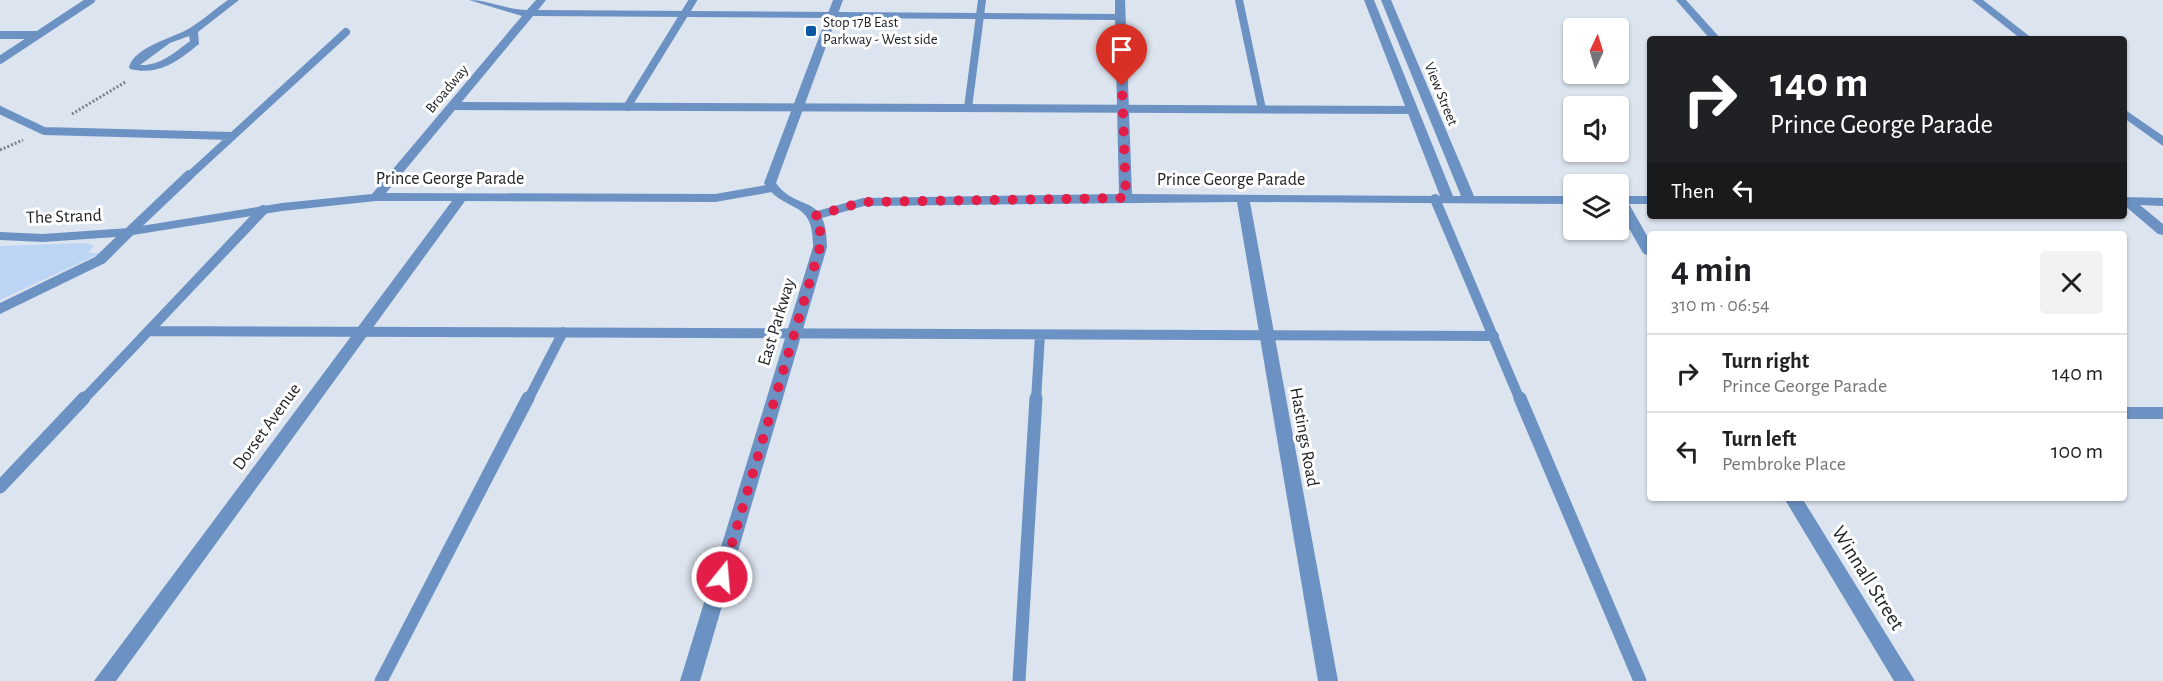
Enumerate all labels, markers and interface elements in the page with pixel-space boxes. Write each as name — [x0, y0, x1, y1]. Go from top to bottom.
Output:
place label: Stop 17B East Parkway - West side — [823, 15, 938, 47]
north arrow — [1563, 18, 1629, 84]
map controls — [1563, 18, 1629, 240]
marker: Stop 17B East Parkway - West side — [804, 24, 818, 38]
pin — [1096, 24, 1147, 86]
icon: arrive — [1105, 33, 1138, 66]
street label: View Street — [1422, 60, 1461, 128]
icon: right — [1671, 60, 1749, 138]
street label: Broadway — [423, 62, 472, 116]
text: 140 m — [1770, 62, 1868, 104]
button: sound — [1563, 96, 1629, 162]
text: Prince George Parade — [1770, 111, 1993, 138]
street label: Prince George Parade — [376, 170, 524, 188]
street label: Prince George Parade — [1157, 171, 1305, 189]
button: layers — [1563, 174, 1629, 240]
icon: left — [1727, 174, 1760, 207]
text: Then — [1671, 180, 1715, 202]
street label: The Strand — [26, 207, 102, 227]
button: close — [2040, 251, 2103, 314]
text: 4 min — [1671, 252, 1752, 288]
street label: East Parkway — [755, 276, 799, 368]
text: 310 m · 06:54 — [1671, 295, 1770, 315]
text: Turn right — [1722, 350, 1809, 372]
icon: right — [1671, 357, 1704, 390]
text: 140 m — [2052, 362, 2103, 384]
text: Prince George Parade — [1722, 376, 1887, 396]
street label: Dorset Avenue — [230, 380, 304, 474]
street label: Hastings Road — [1286, 386, 1322, 488]
text: Turn left — [1722, 428, 1796, 450]
icon: left — [1671, 435, 1704, 468]
text: 100 m — [2051, 440, 2103, 462]
text: Pembroke Place — [1722, 454, 1846, 474]
street label: Winnall Street — [1828, 522, 1908, 634]
position arrow — [690, 545, 754, 609]

